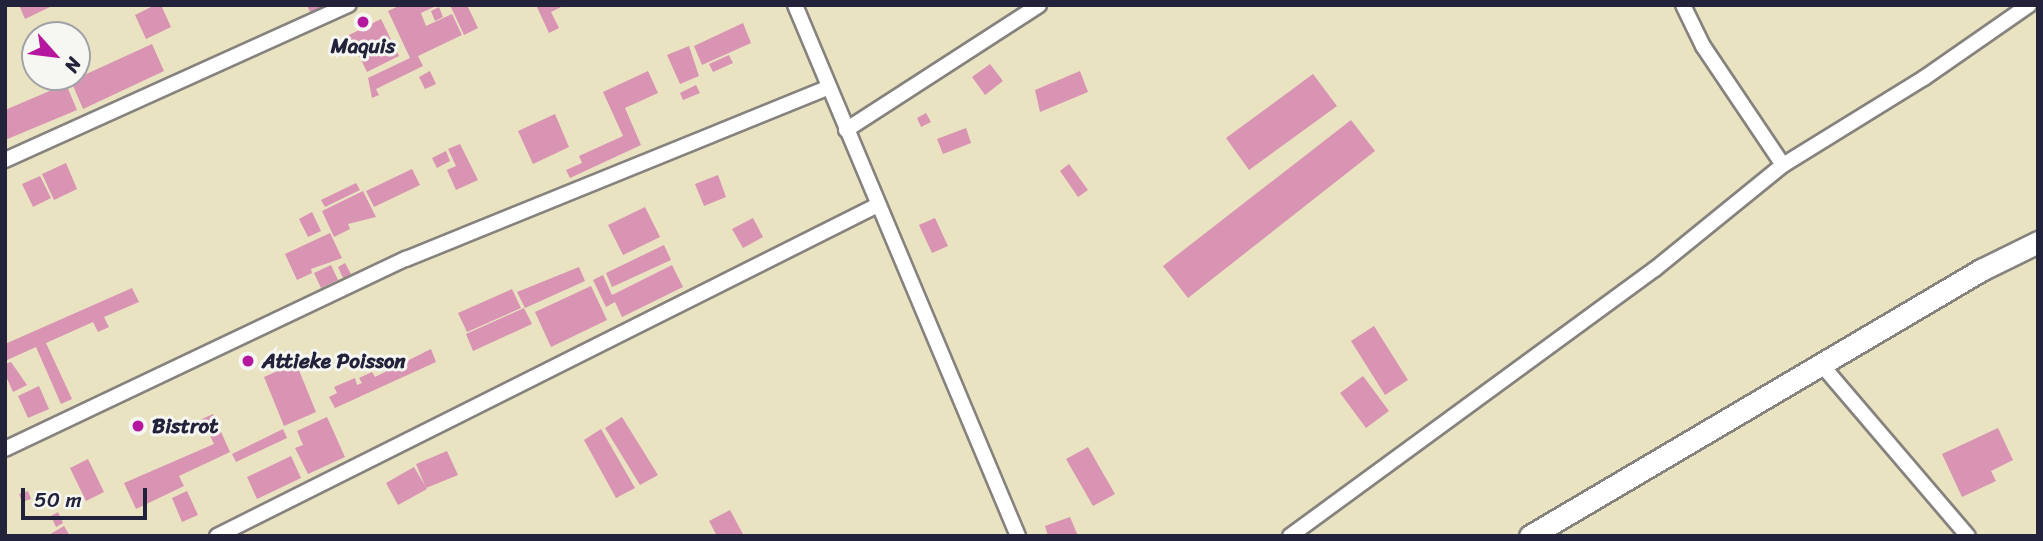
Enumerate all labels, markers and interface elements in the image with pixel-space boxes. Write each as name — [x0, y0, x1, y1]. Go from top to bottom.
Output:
marker: Maquis — [355, 14, 371, 30]
north arrow — [21, 21, 91, 91]
place label: Maquis — [331, 33, 395, 59]
text: N — [56, 52, 91, 79]
place label: Attieke Poisson — [262, 348, 407, 374]
marker: Attieke Poisson — [240, 353, 256, 369]
place label: Bistrot — [152, 413, 218, 439]
marker: Bistrot — [130, 418, 146, 434]
scale bar — [24, 475, 150, 518]
text: 50 m — [34, 481, 82, 519]

